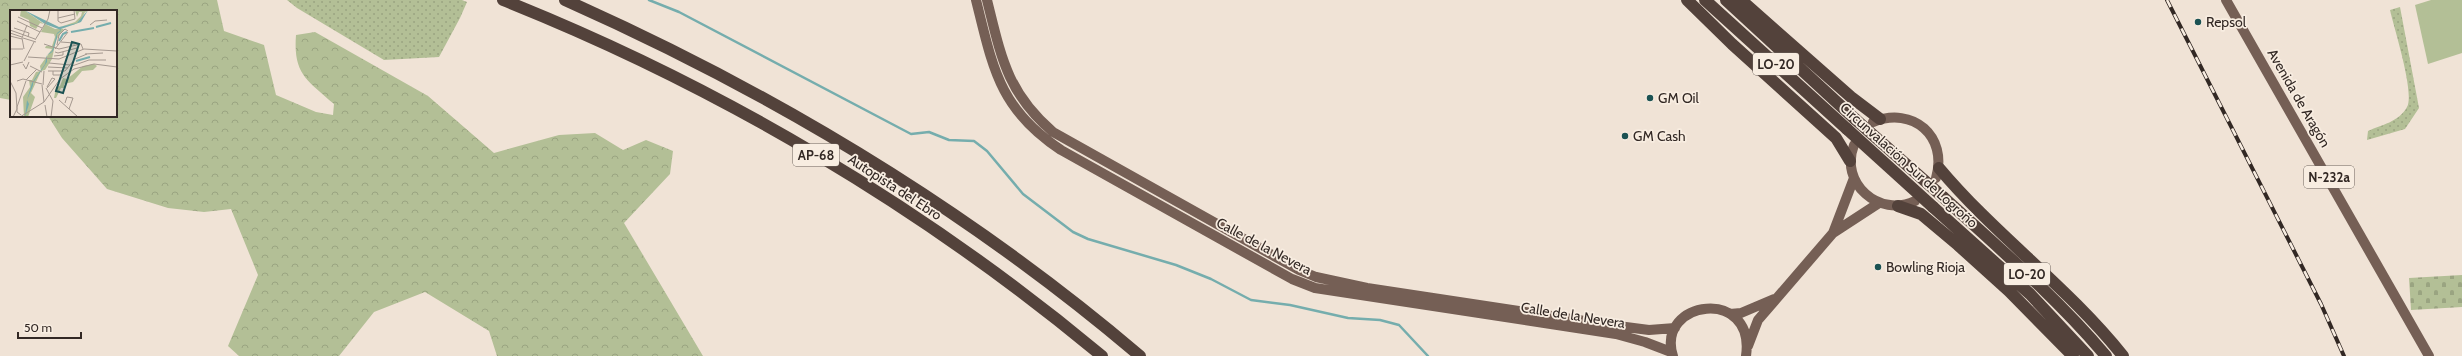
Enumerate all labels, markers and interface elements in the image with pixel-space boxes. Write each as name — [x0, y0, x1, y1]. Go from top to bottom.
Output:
inset map — [10, 10, 117, 117]
place label: Repsol — [2206, 13, 2247, 31]
marker: Repsol — [2193, 17, 2203, 27]
street label: Avenida de Aragón — [2264, 46, 2335, 151]
road number: LO-20 — [1753, 53, 1799, 75]
place label: GM Oil — [1658, 89, 1700, 107]
marker: GM Oil — [1645, 93, 1655, 103]
street label: Circunvalación Sur de Logroño — [1836, 98, 1982, 232]
place label: GM Cash — [1633, 127, 1686, 145]
marker: GM Cash — [1620, 131, 1630, 141]
road number: AP-68 — [793, 144, 839, 166]
street label: Autopista del Ebro — [845, 150, 946, 224]
road number: N-232a — [2304, 166, 2354, 188]
street label: Calle de la Nevera — [1213, 213, 1315, 279]
place label: Bowling Rioja — [1886, 258, 1965, 276]
marker: Bowling Rioja — [1873, 262, 1883, 272]
road number: LO-20 — [2004, 263, 2050, 285]
street label: Calle de la Nevera — [1520, 298, 1627, 332]
scale bar — [18, 314, 81, 340]
text: 50 m — [24, 320, 52, 335]

